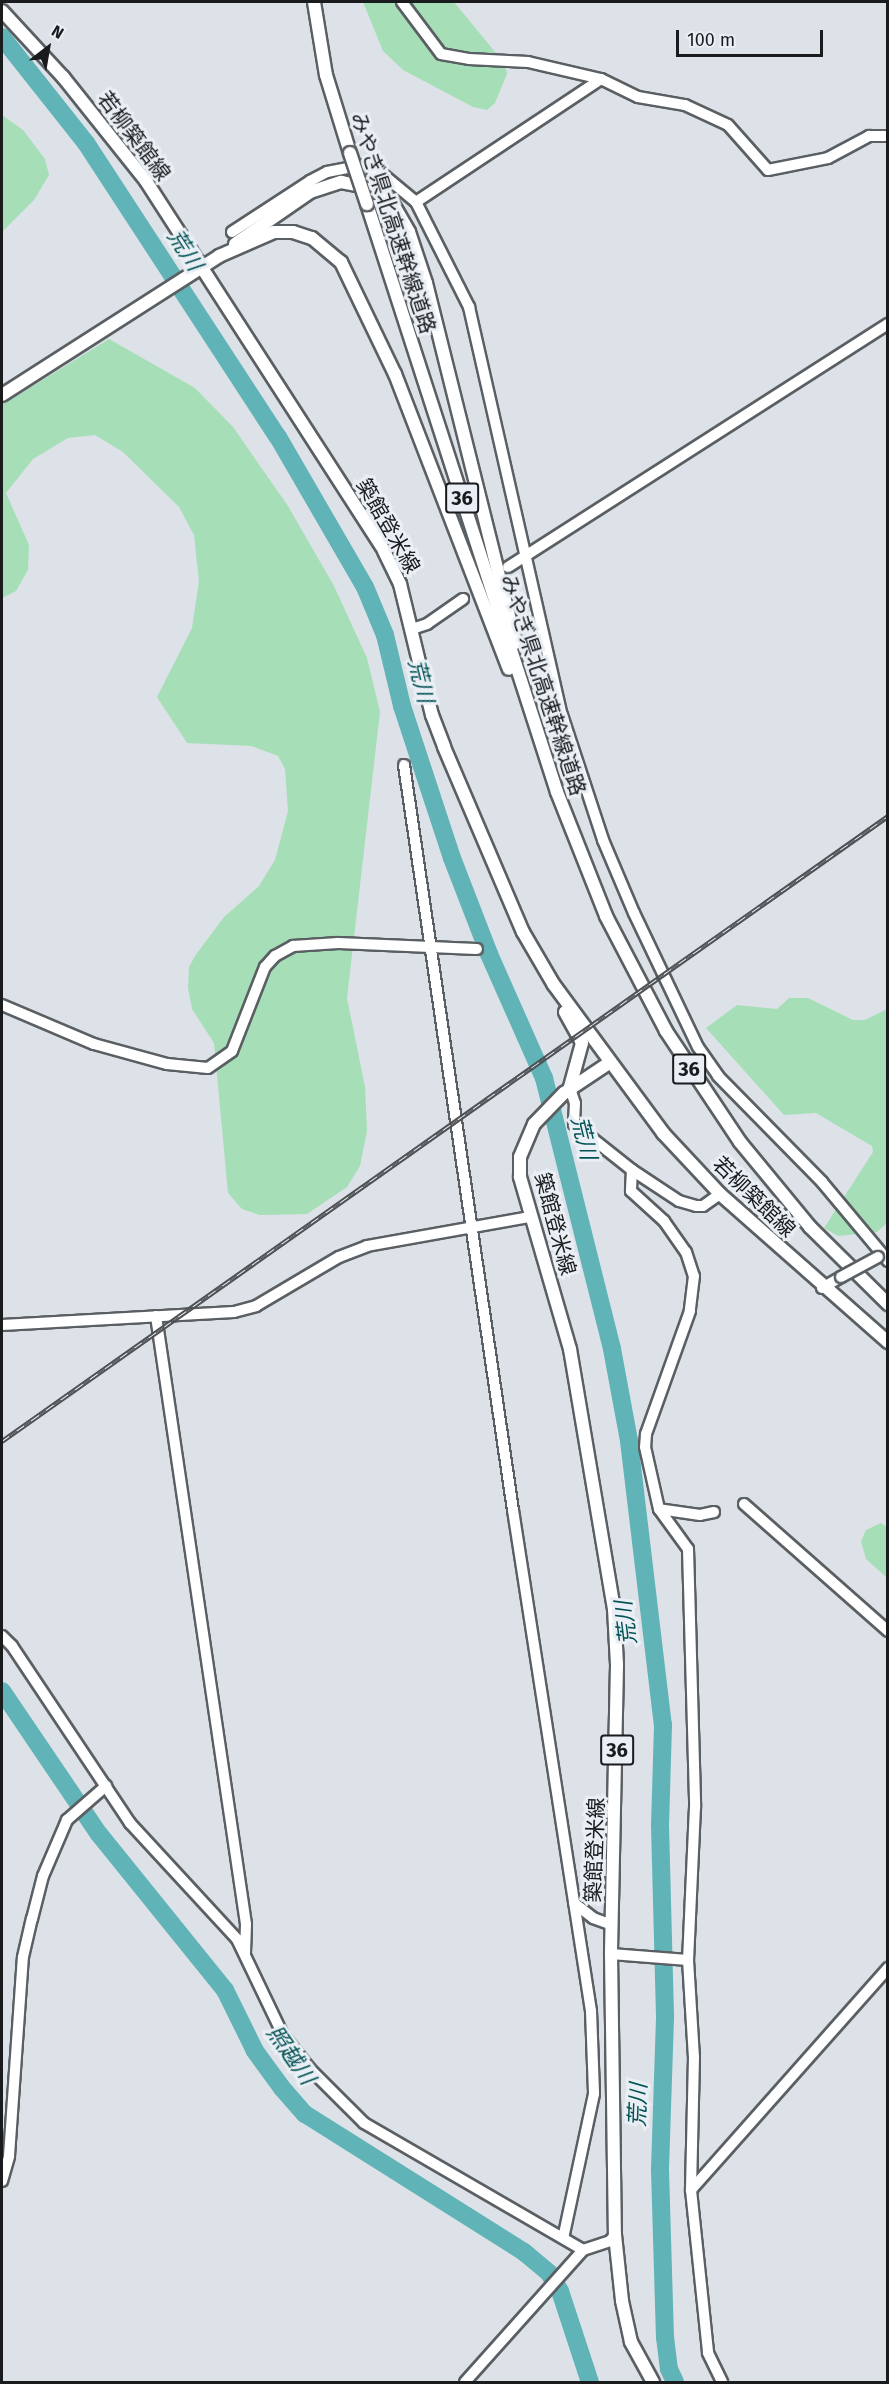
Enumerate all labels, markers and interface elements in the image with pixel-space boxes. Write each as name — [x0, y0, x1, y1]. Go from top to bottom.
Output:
north arrow — [18, 18, 78, 78]
scale bar — [679, 18, 826, 56]
text: N — [48, 21, 67, 43]
text: 100 m — [687, 29, 735, 51]
street label: 若柳築館線 — [92, 86, 176, 186]
street label: みやぎ県北高速幹線道路 — [345, 109, 441, 337]
water label: 荒川 — [162, 224, 208, 276]
street label: 築館登米線 — [351, 474, 425, 578]
road number: 36 — [444, 481, 480, 515]
street label: みやぎ県北高速幹線道路 — [495, 571, 591, 799]
water label: 荒川 — [403, 656, 439, 706]
road number: 36 — [671, 1052, 707, 1086]
water label: 荒川 — [566, 1113, 602, 1163]
street label: 若柳築館線 — [707, 1151, 801, 1243]
street label: 築館登米線 — [529, 1170, 581, 1278]
water label: 荒川 — [610, 1600, 642, 1646]
road number: 36 — [599, 1733, 635, 1767]
street label: 築館登米線 — [581, 1797, 609, 1903]
water label: 照越川 — [261, 2020, 321, 2090]
water label: 荒川 — [624, 2083, 652, 2127]

